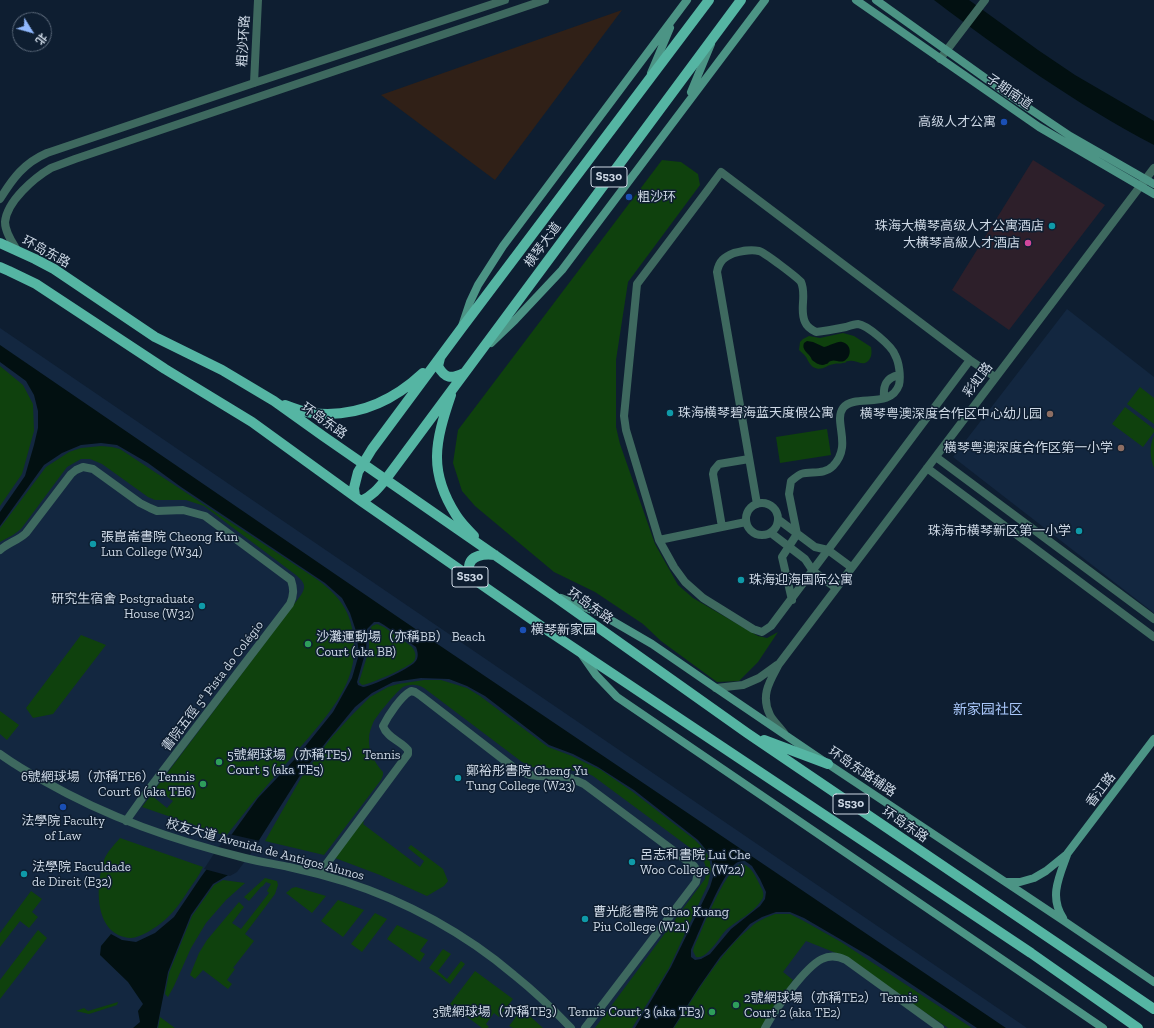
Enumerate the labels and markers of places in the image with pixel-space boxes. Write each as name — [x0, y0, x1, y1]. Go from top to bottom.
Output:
place label: 高级人才公寓 — [918, 114, 996, 130]
marker: 高级人才公寓 — [999, 117, 1009, 127]
place label: 粗沙环 — [637, 189, 676, 205]
marker: 粗沙环 — [624, 192, 634, 202]
place label: 珠海大横琴高级人才公寓酒店 — [875, 218, 1044, 234]
marker: 珠海大横琴高级人才公寓酒店 — [1047, 221, 1057, 231]
place label: 大橫琴高級人才酒店 — [903, 235, 1020, 251]
marker: 大橫琴高級人才酒店 — [1023, 238, 1033, 248]
place label: 珠海横琴碧海蓝天度假公寓 — [678, 405, 834, 421]
place label: 横琴粤澳深度合作区中心幼儿园 — [860, 406, 1042, 422]
marker: 珠海横琴碧海蓝天度假公寓 — [665, 408, 675, 418]
marker: 横琴粤澳深度合作区中心幼儿园 — [1045, 409, 1055, 419]
place label: 横琴粤澳深度合作区第一小学 — [944, 440, 1113, 456]
marker: 横琴粤澳深度合作区第一小学 — [1116, 443, 1126, 453]
place label: 珠海市横琴新区第一小学 — [928, 523, 1071, 539]
marker: 珠海市横琴新区第一小学 — [1074, 526, 1084, 536]
place label: 張崑崙書院 Cheong Kun Lun College (W34) — [101, 529, 238, 560]
marker: 張崑崙書院 Cheong Kun Lun College (W34) — [88, 539, 98, 549]
place label: 珠海迎海国际公寓 — [749, 572, 853, 588]
marker: 珠海迎海国际公寓 — [736, 575, 746, 585]
place label: 研究生宿舍 Postgraduate House (W32) — [51, 591, 194, 622]
marker: 研究生宿舍 Postgraduate House (W32) — [197, 601, 207, 611]
place label: 横琴新家园 — [531, 622, 596, 638]
marker: 横琴新家园 — [518, 625, 528, 635]
place label: 沙灘運動場（亦稱BB） Beach Court (aka BB) — [316, 629, 485, 660]
marker: 沙灘運動場（亦稱BB） Beach Court (aka BB) — [303, 639, 313, 649]
place label: 5號網球場（亦稱TE5） Tennis Court 5 (aka TE5) — [227, 747, 401, 778]
marker: 5號網球場（亦稱TE5） Tennis Court 5 (aka TE5) — [214, 757, 224, 767]
place label: 鄭裕彤書院 Cheng Yu Tung College (W23) — [466, 763, 588, 794]
place label: 6號網球場（亦稱TE6） Tennis Court 6 (aka TE6) — [21, 769, 195, 800]
marker: 鄭裕彤書院 Cheng Yu Tung College (W23) — [453, 773, 463, 783]
marker: 6號網球場（亦稱TE6） Tennis Court 6 (aka TE6) — [198, 779, 208, 789]
marker: 法學院 Faculty of Law — [58, 802, 68, 812]
place label: 法學院 Faculty of Law — [21, 813, 105, 844]
place label: 呂志和書院 Lui Che Woo College (W22) — [640, 847, 751, 878]
marker: 呂志和書院 Lui Che Woo College (W22) — [627, 857, 637, 867]
place label: 法學院 Faculdade de Direit (E32) — [32, 859, 131, 890]
marker: 法學院 Faculdade de Direit (E32) — [19, 869, 29, 879]
place label: 曹光彪書院 Chao Kuang Piu College (W21) — [593, 904, 729, 935]
marker: 曹光彪書院 Chao Kuang Piu College (W21) — [580, 914, 590, 924]
place label: 2號網球場（亦稱TE2） Tennis Court 2 (aka TE2) — [744, 990, 918, 1021]
marker: 2號網球場（亦稱TE2） Tennis Court 2 (aka TE2) — [731, 1000, 741, 1010]
place label: 3號網球場（亦稱TE3） Tennis Court 3 (aka TE3) — [433, 1004, 704, 1020]
marker: 3號網球場（亦稱TE3） Tennis Court 3 (aka TE3) — [707, 1007, 717, 1017]

